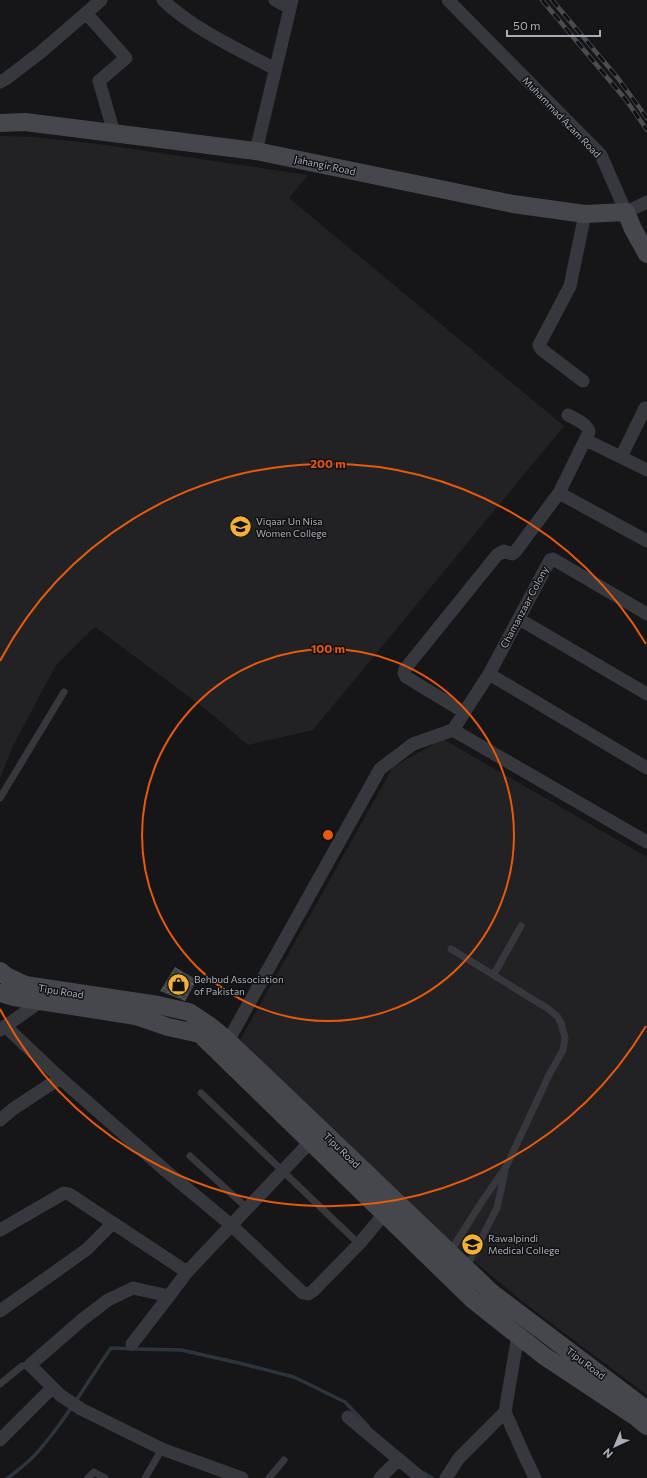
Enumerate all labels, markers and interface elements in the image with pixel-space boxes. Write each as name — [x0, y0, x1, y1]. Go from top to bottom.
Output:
scale bar — [507, 12, 600, 38]
text: 50 m — [513, 18, 541, 32]
street label: Muhammad Azam Road — [520, 74, 604, 160]
street label: Jahangir Road — [293, 153, 357, 177]
text: 200 m — [310, 456, 346, 470]
school or university icon: Viqaar Un Nisa Women College — [228, 514, 254, 540]
place label: Viqaar Un Nisa Women College — [256, 515, 327, 539]
street label: Chamanzaar Colony — [497, 564, 551, 650]
text: 100 m — [311, 641, 345, 655]
centre of rings — [321, 828, 335, 842]
shop icon: Behbud Association of Pakistan — [166, 972, 192, 998]
place label: Behbud Association of Pakistan — [194, 973, 284, 997]
street label: Tipu Road — [37, 981, 85, 1001]
street label: Tipu Road — [321, 1130, 363, 1170]
school or university icon: Rawalpindi Medical College — [459, 1231, 485, 1257]
place label: Rawalpindi Medical College — [488, 1232, 560, 1256]
street label: Tipu Road — [564, 1344, 608, 1382]
north arrow — [595, 1426, 635, 1466]
text: N — [600, 1446, 615, 1461]

